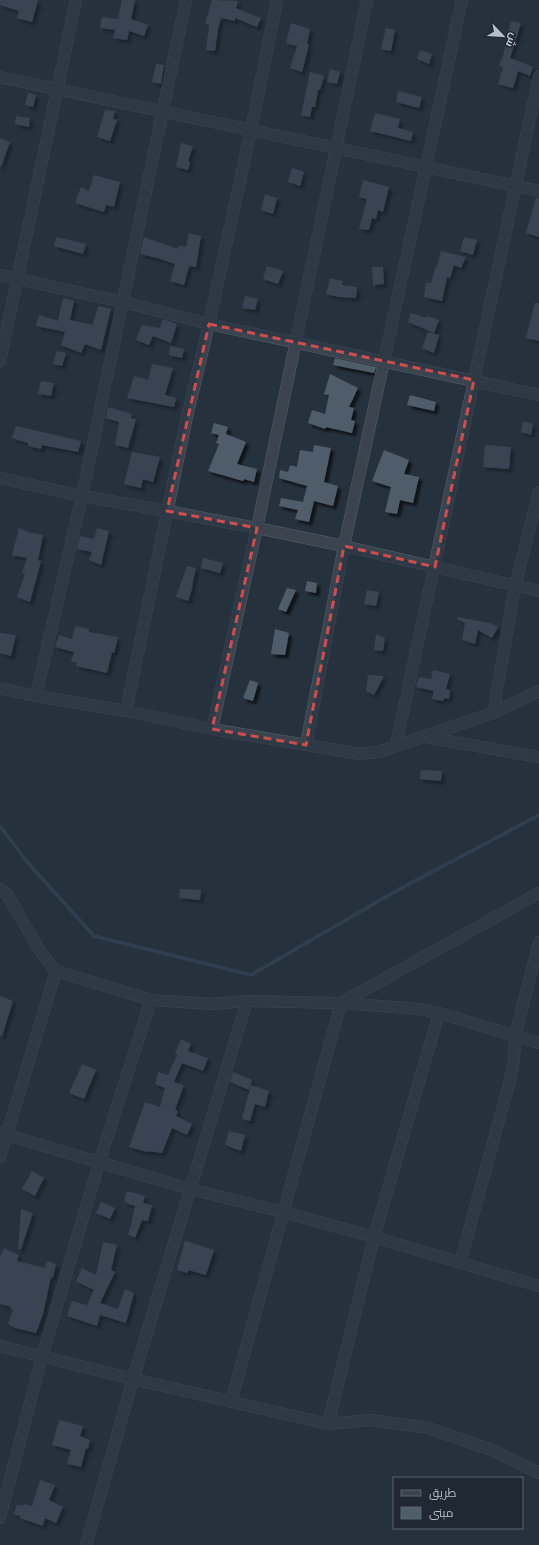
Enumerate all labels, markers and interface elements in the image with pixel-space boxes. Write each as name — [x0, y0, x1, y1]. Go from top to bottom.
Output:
north arrow — [483, 16, 523, 56]
text: ش — [503, 31, 521, 50]
legend — [393, 1477, 523, 1529]
text: طريق — [429, 1485, 457, 1500]
text: مبنى — [429, 1505, 454, 1520]

